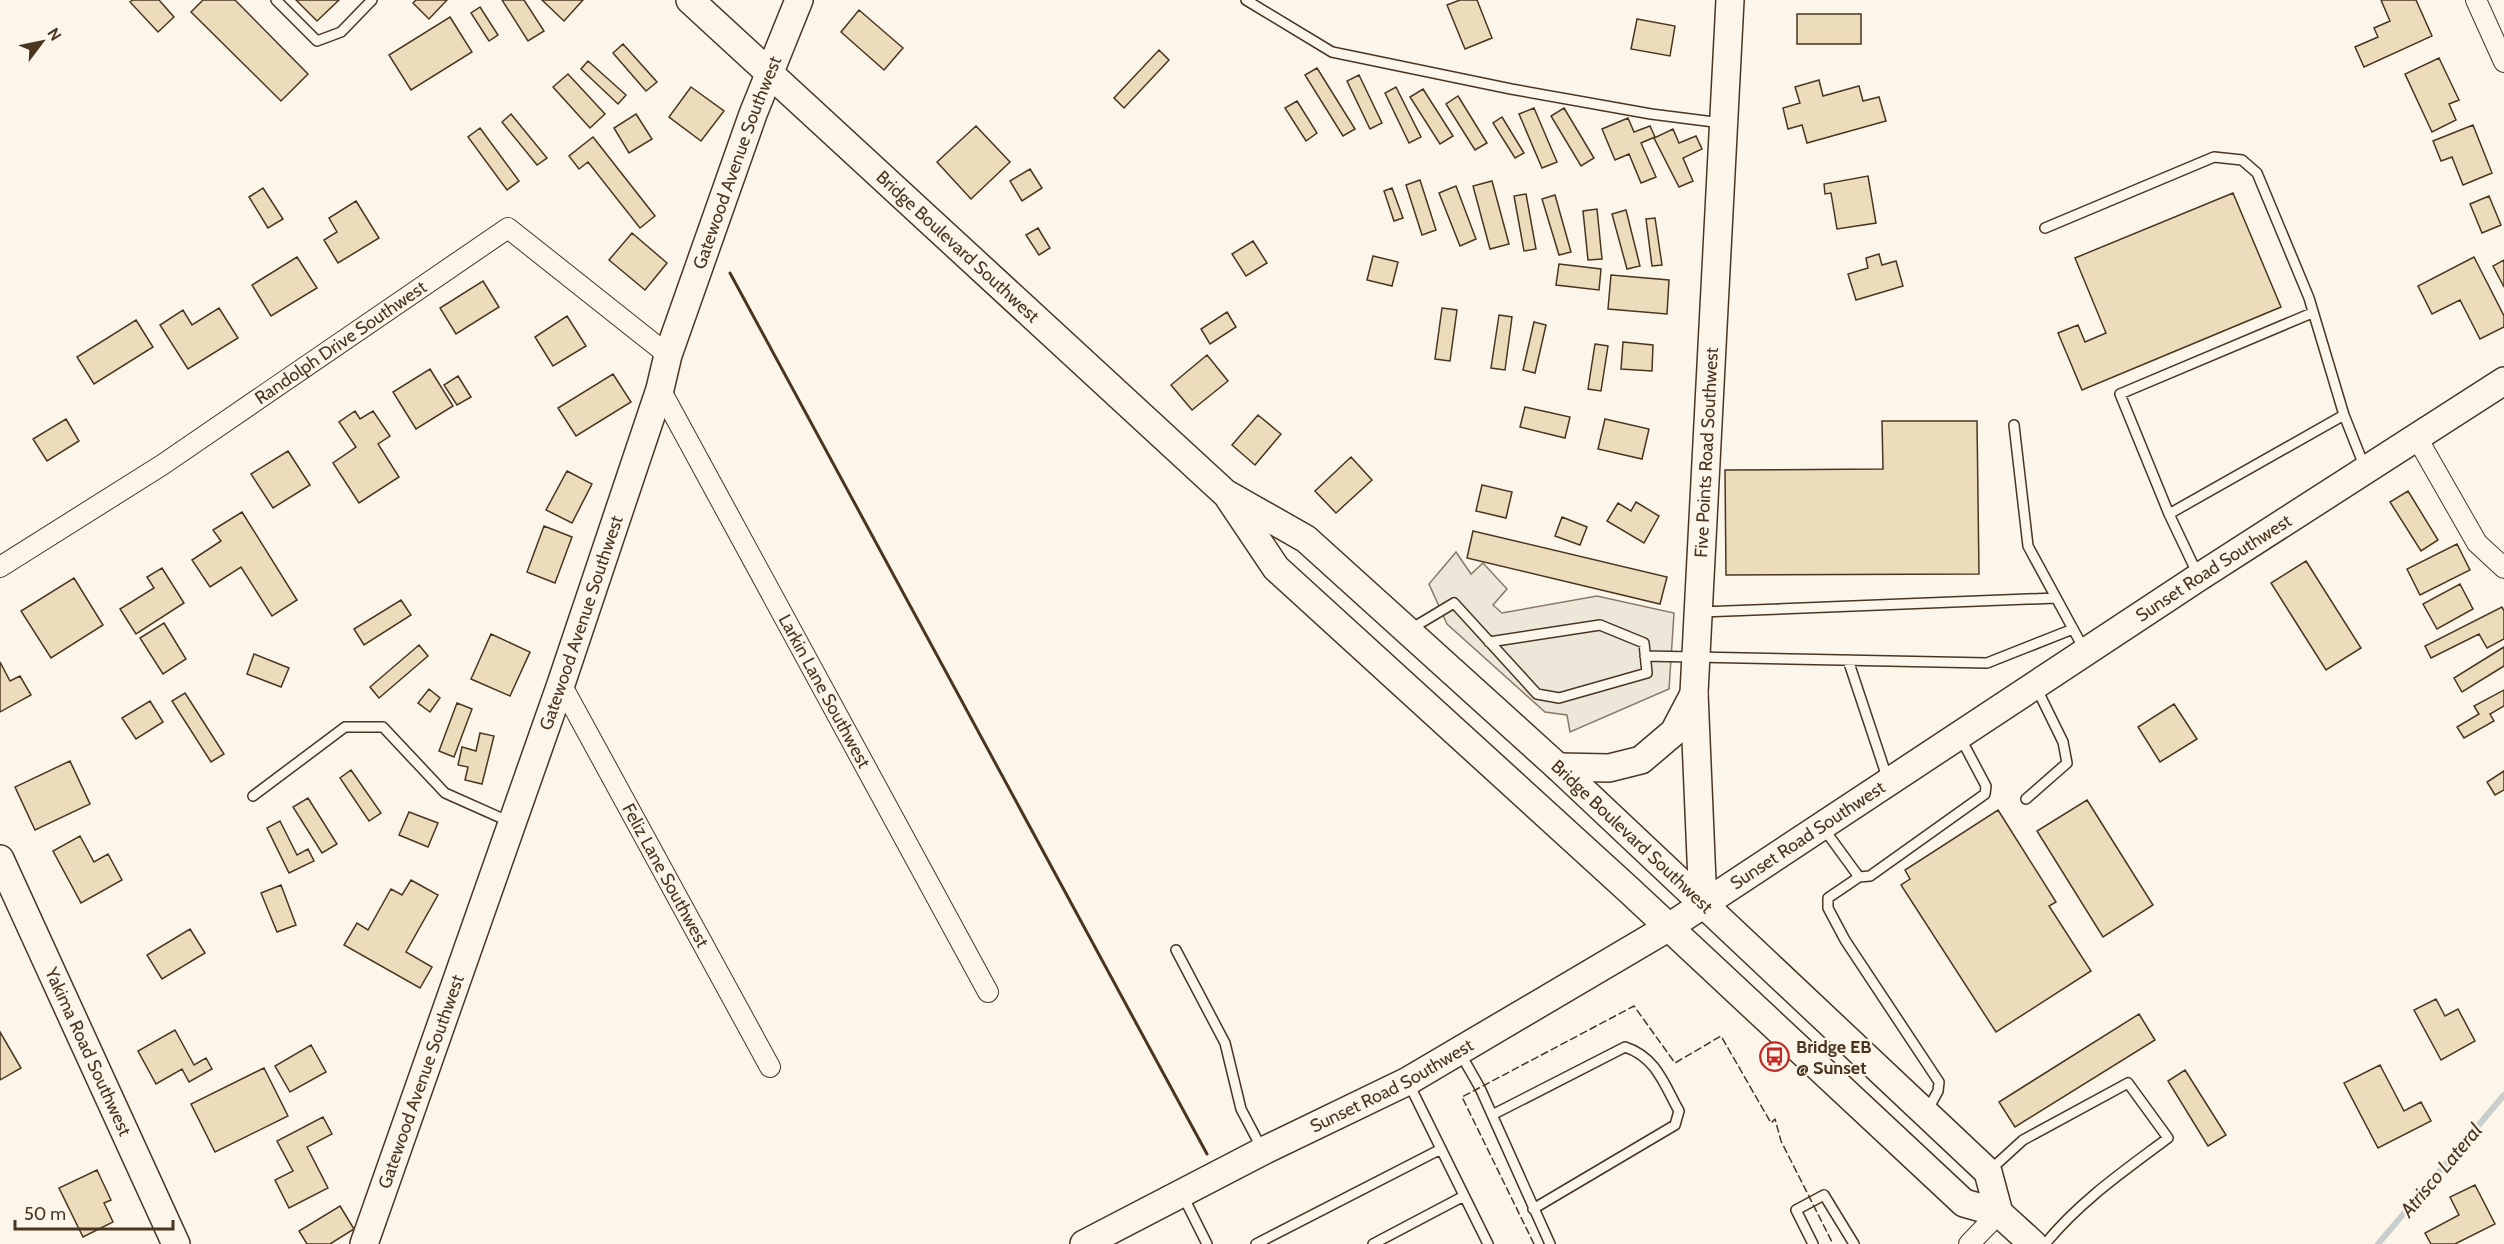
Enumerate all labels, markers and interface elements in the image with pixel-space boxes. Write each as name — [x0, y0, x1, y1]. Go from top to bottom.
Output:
north arrow — [12, 12, 72, 72]
text: N — [43, 24, 65, 44]
street label: Gatewood Avenue Southwest — [688, 53, 786, 272]
street label: Bridge Boulevard Southwest — [872, 166, 1044, 327]
street label: Randolph Drive Southwest — [251, 276, 431, 409]
street label: Five Points Road Southwest — [1690, 347, 1723, 558]
street label: Sunset Road Southwest — [2132, 510, 2296, 627]
street label: Gatewood Avenue Southwest — [535, 513, 628, 733]
street label: Larkin Lane Southwest — [774, 611, 875, 772]
street label: Bridge Boulevard Southwest — [1547, 755, 1717, 918]
street label: Sunset Road Southwest — [1726, 776, 1889, 894]
street label: Feliz Lane Southwest — [617, 800, 714, 951]
street label: Yakima Road Southwest — [40, 963, 136, 1139]
street label: Gatewood Avenue Southwest — [373, 972, 469, 1192]
street label: Sunset Road Southwest — [1307, 1034, 1477, 1138]
place label: Bridge EB @ Sunset — [1796, 1036, 1871, 1079]
bus stop icon: Bridge EB @ Sunset — [1759, 1041, 1791, 1073]
water label: Atrisco Lateral — [2394, 1118, 2487, 1222]
scale bar — [15, 1193, 172, 1231]
text: 50 m — [24, 1203, 66, 1225]

